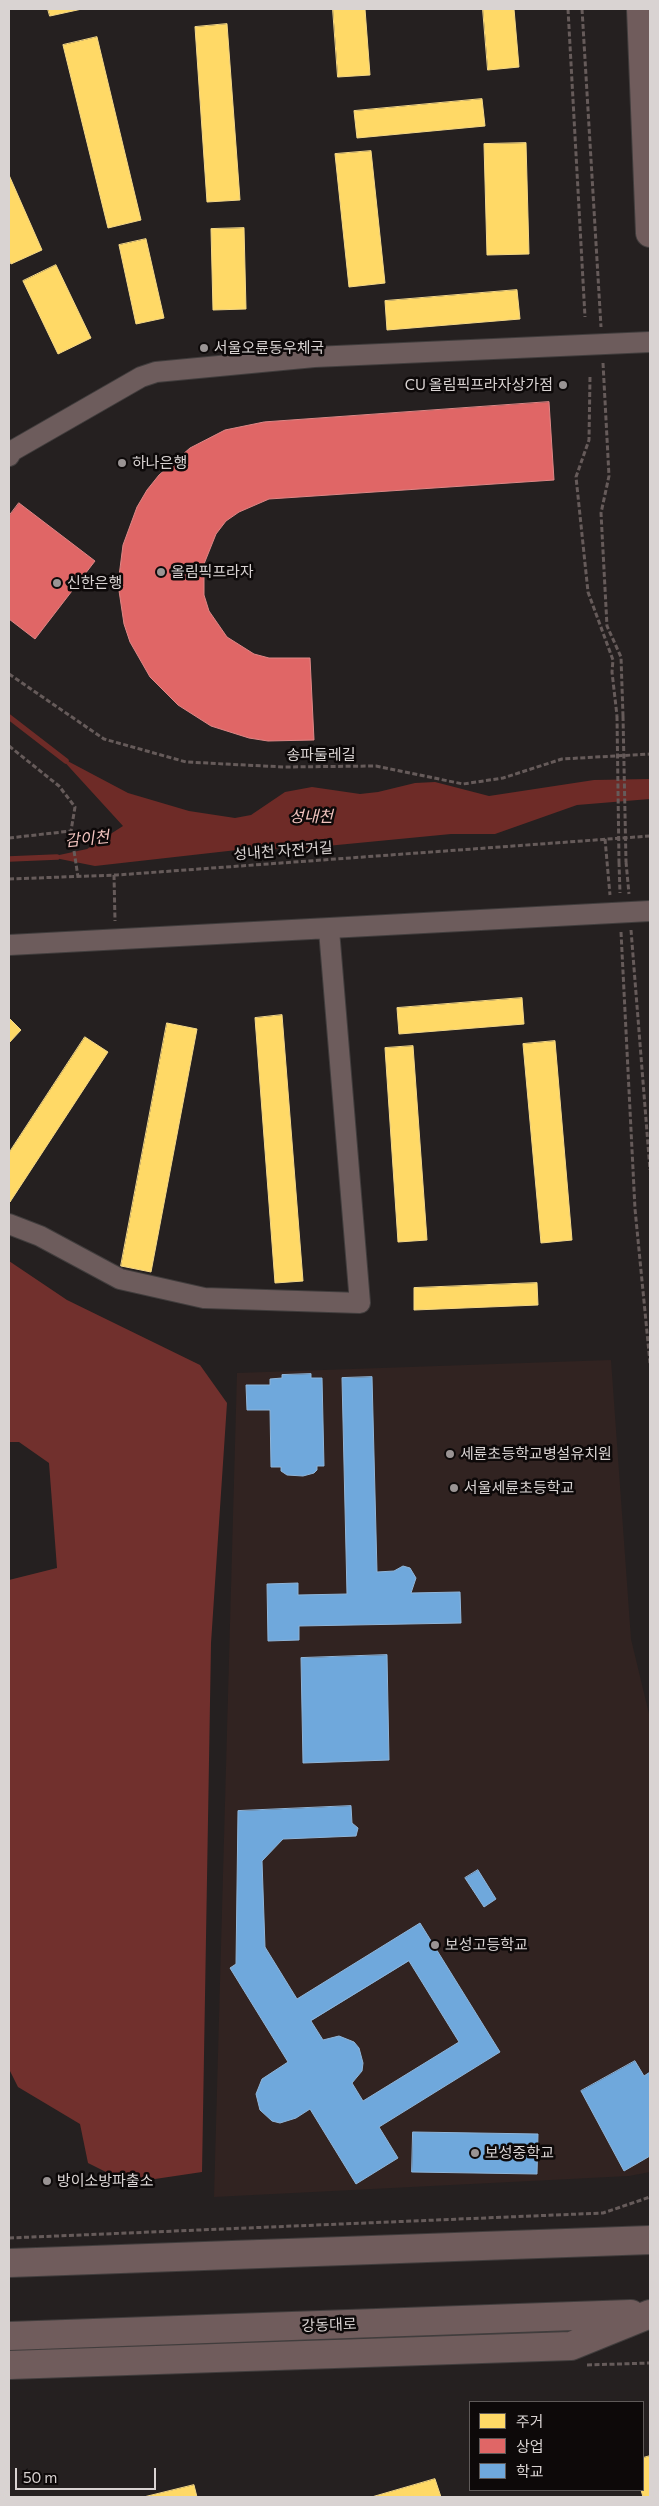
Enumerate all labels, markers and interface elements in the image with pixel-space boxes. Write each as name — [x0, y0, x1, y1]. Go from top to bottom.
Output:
place label: 서울오륜동우체국 — [214, 339, 324, 357]
marker: 서울오륜동우체국 — [198, 342, 210, 354]
place label: CU 올림픽프라자상가점 — [405, 376, 553, 394]
marker: CU 올림픽프라자상가점 — [557, 379, 569, 391]
place label: 하나은행 — [132, 454, 187, 472]
marker: 하나은행 — [116, 457, 128, 469]
place label: 올림픽프라자 — [171, 563, 254, 581]
marker: 올림픽프라자 — [155, 566, 167, 578]
place label: 신한은행 — [67, 574, 122, 592]
marker: 신한은행 — [51, 577, 63, 589]
street label: 송파둘레길 — [287, 746, 355, 764]
water label: 성내천 — [289, 807, 333, 827]
water label: 감이천 — [64, 827, 110, 851]
street label: 성내천 자전거길 — [233, 839, 333, 863]
place label: 세륜초등학교병설유치원 — [460, 1445, 612, 1463]
marker: 세륜초등학교병설유치원 — [444, 1448, 456, 1460]
place label: 서울세륜초등학교 — [464, 1479, 574, 1497]
marker: 서울세륜초등학교 — [448, 1482, 460, 1494]
place label: 보성고등학교 — [445, 1936, 528, 1954]
marker: 보성고등학교 — [429, 1939, 441, 1951]
place label: 보성중학교 — [485, 2144, 554, 2162]
marker: 보성중학교 — [469, 2147, 481, 2159]
place label: 방이소방파출소 — [57, 2172, 154, 2190]
marker: 방이소방파출소 — [41, 2175, 53, 2187]
street label: 강동대로 — [301, 2315, 357, 2335]
legend — [469, 2401, 644, 2491]
text: 주거 — [516, 2412, 544, 2430]
text: 상업 — [516, 2437, 544, 2455]
scale bar — [18, 2458, 159, 2490]
text: 학교 — [516, 2462, 544, 2480]
text: 50 m — [23, 2468, 57, 2486]

